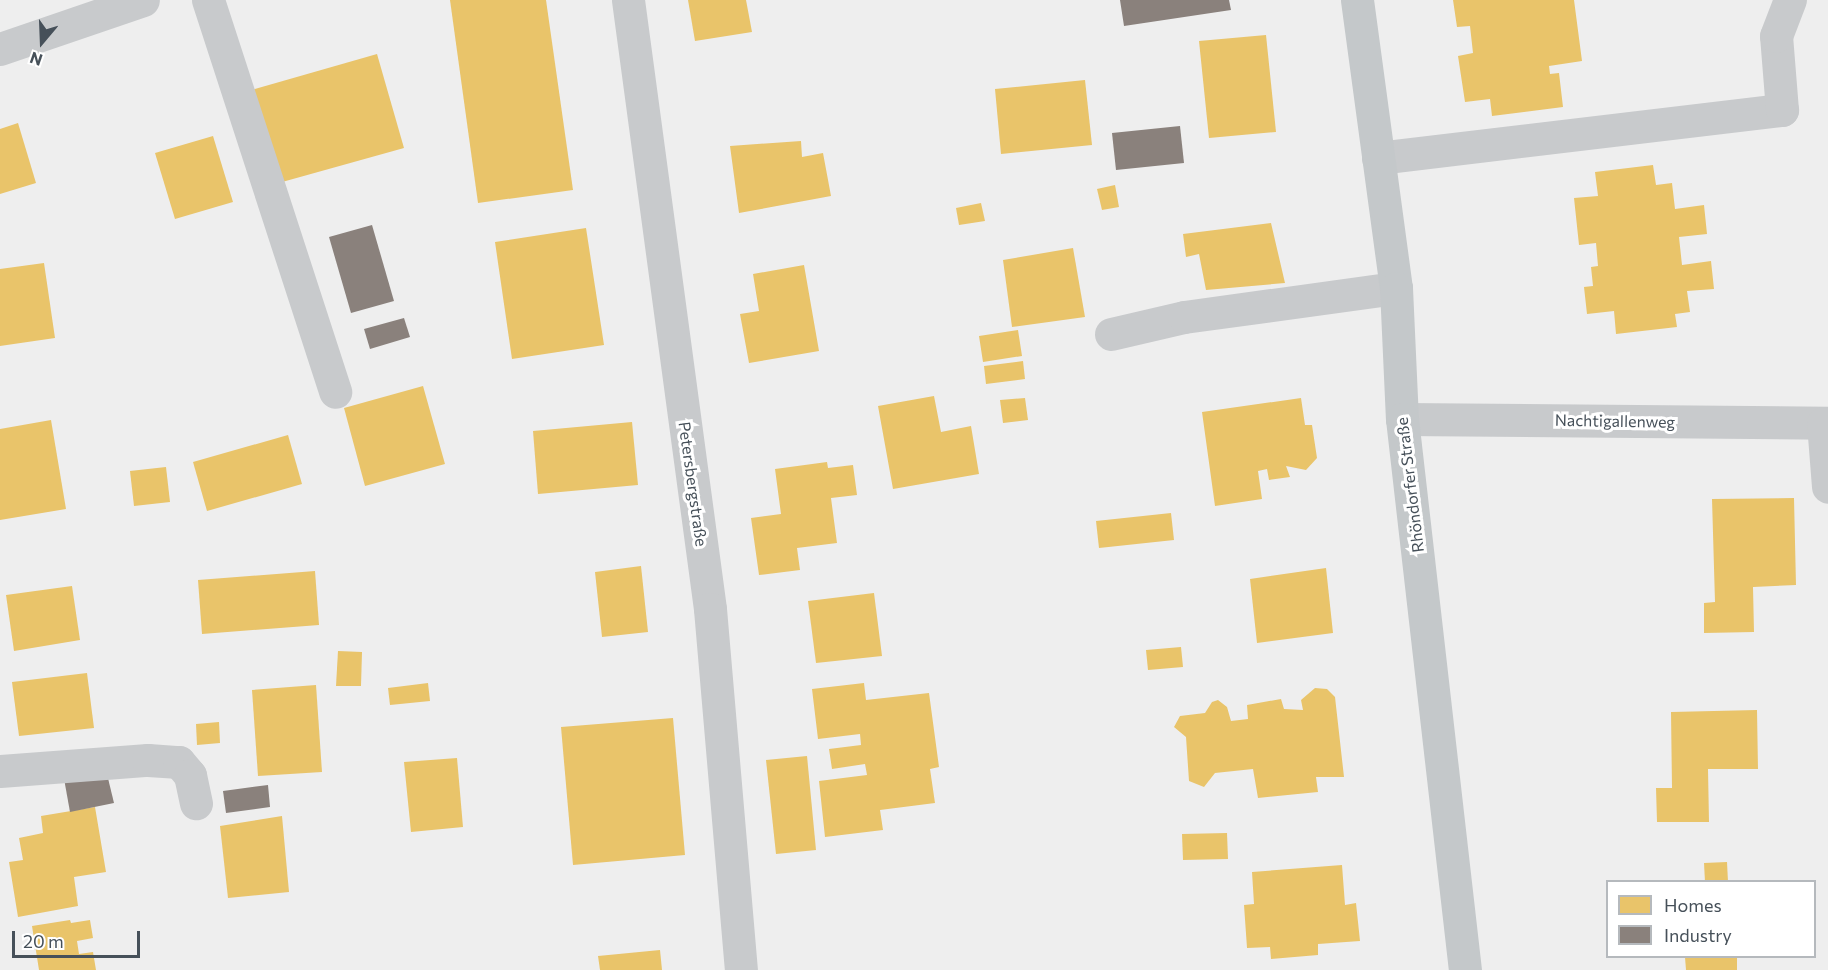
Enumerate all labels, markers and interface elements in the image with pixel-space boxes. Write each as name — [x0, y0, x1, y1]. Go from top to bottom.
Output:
north arrow — [12, 12, 72, 72]
text: N — [27, 49, 45, 70]
street label: Nachtigallenweg — [1555, 410, 1675, 432]
street label: Rhöndorfer Straße — [1392, 416, 1428, 554]
street label: Petersbergstraße — [675, 420, 711, 548]
legend — [1606, 880, 1816, 958]
text: Homes — [1664, 894, 1722, 916]
scale bar — [15, 919, 142, 957]
text: Industry — [1664, 924, 1732, 946]
text: 20 m — [23, 930, 64, 952]

